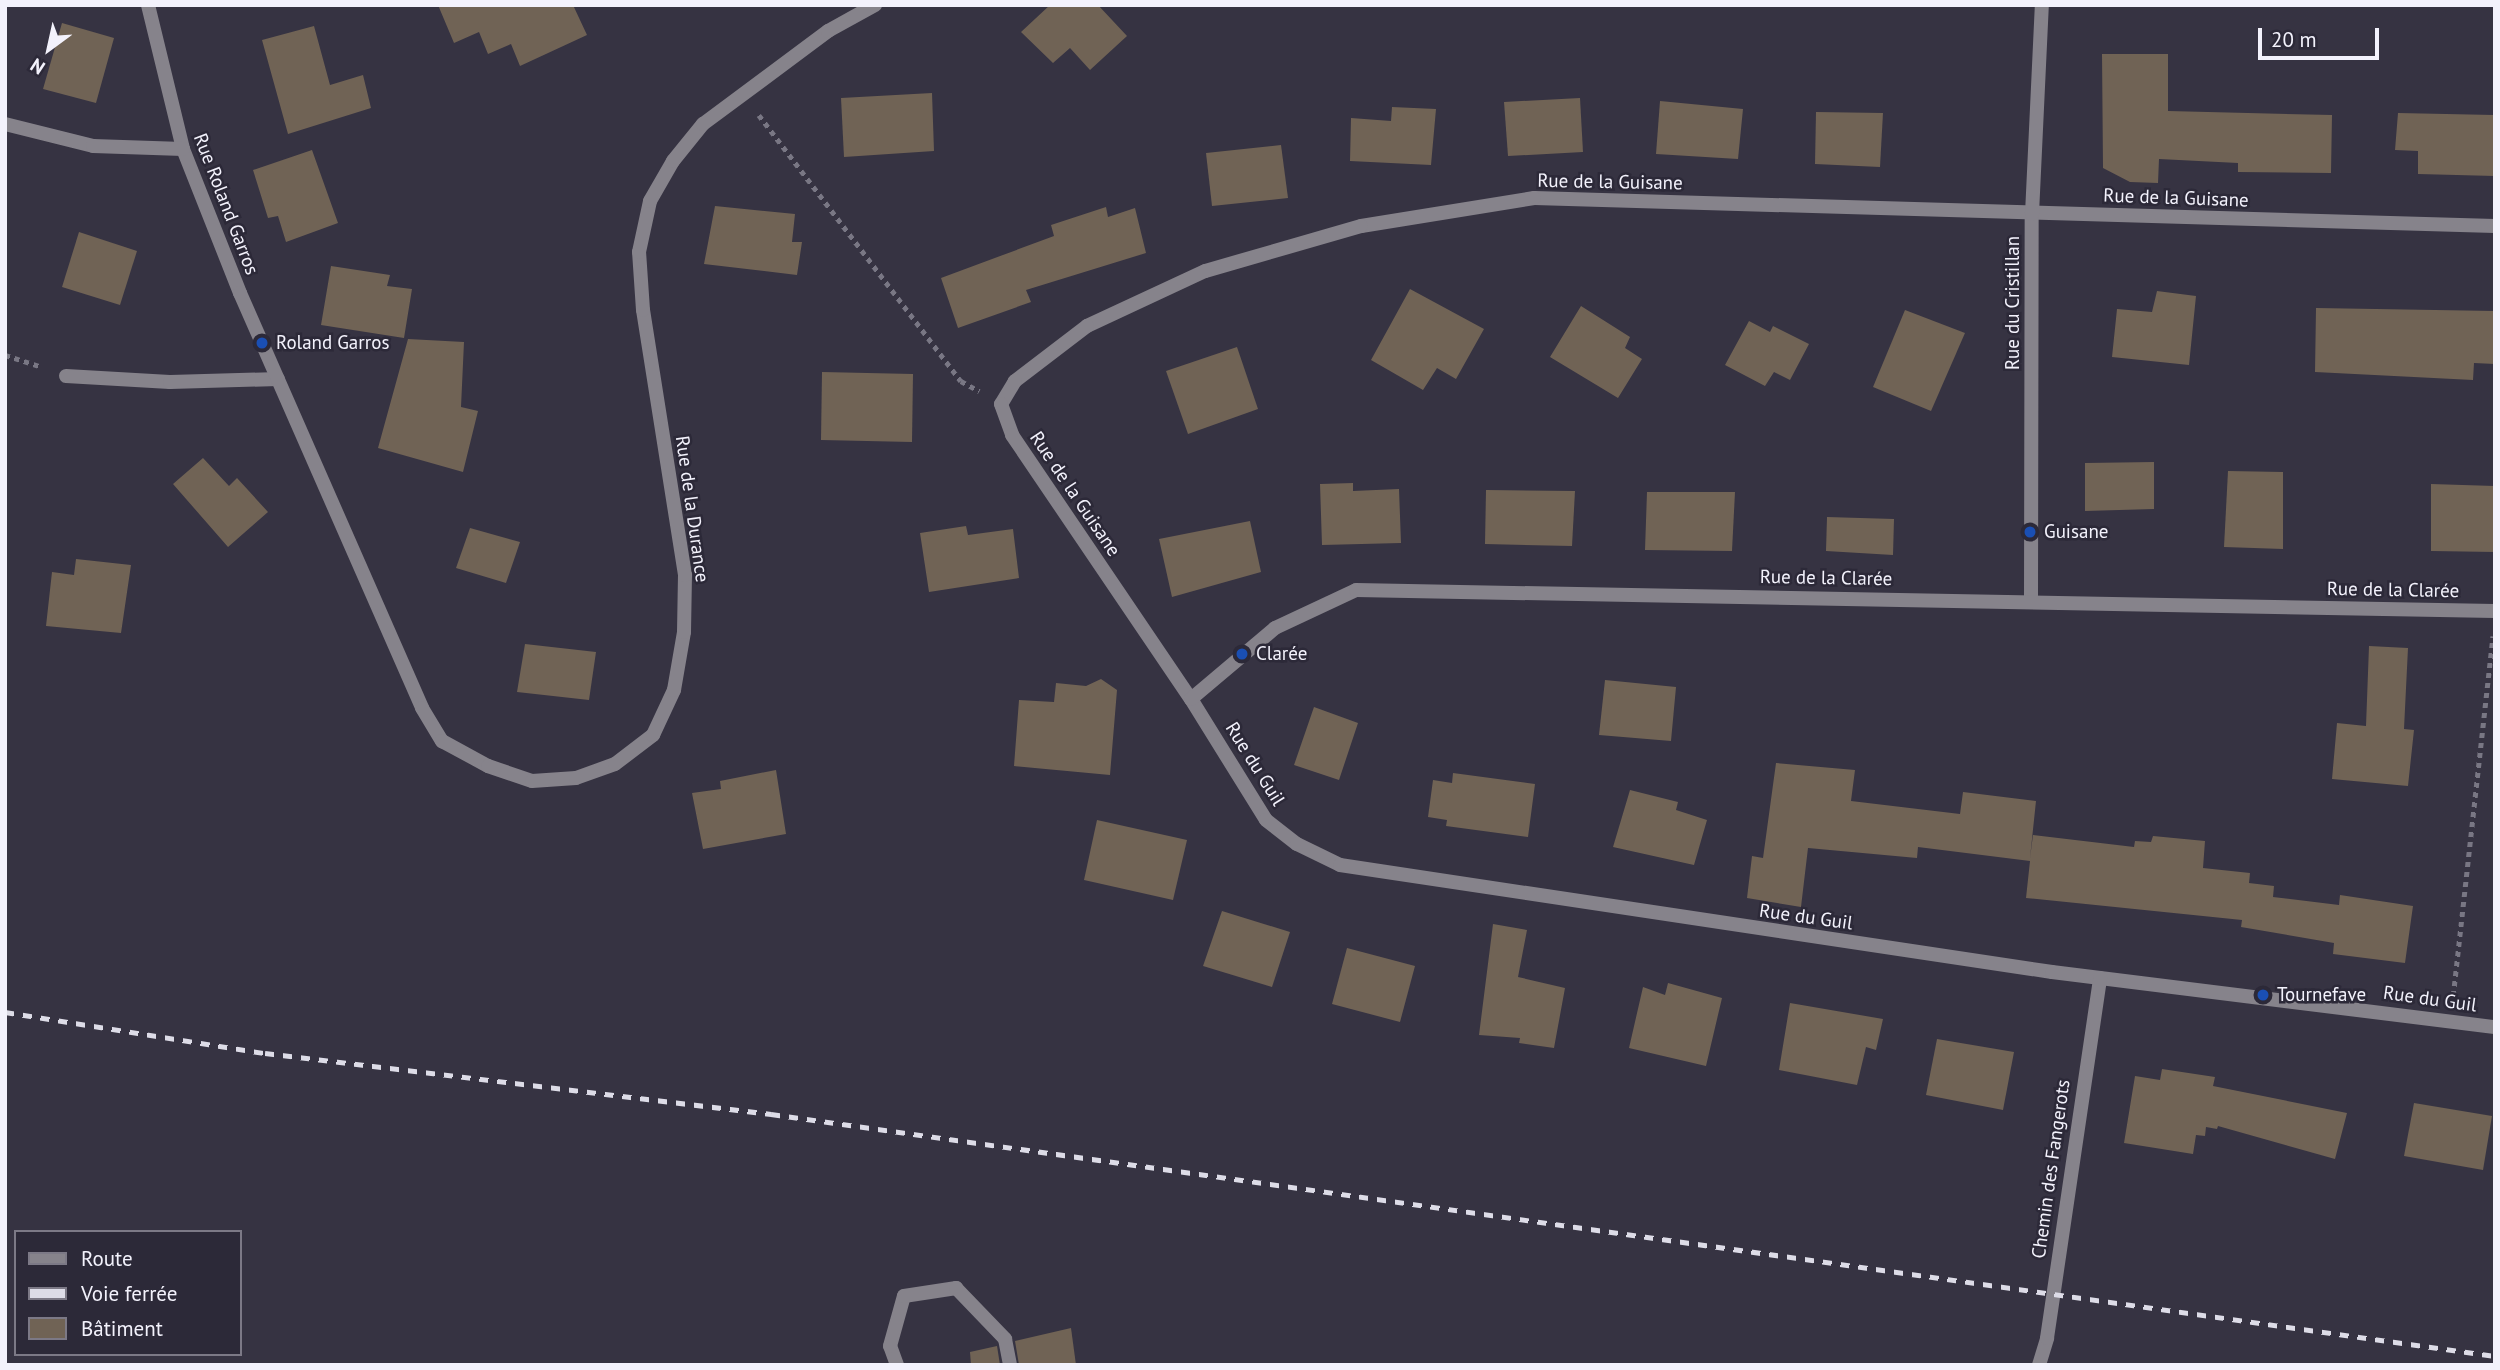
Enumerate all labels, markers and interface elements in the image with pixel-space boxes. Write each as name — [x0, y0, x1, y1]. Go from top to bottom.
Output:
north arrow — [14, 14, 84, 84]
scale bar — [2262, 14, 2383, 58]
text: 20 m — [2271, 26, 2317, 53]
text: N — [26, 53, 49, 80]
street label: Rue Roland Garros — [189, 130, 263, 278]
street label: Rue de la Guisane — [1537, 169, 1683, 195]
street label: Rue de la Guisane — [2103, 184, 2249, 212]
street label: Rue du Cristillan — [2002, 236, 2024, 370]
place label: Roland Garros — [276, 332, 389, 354]
marker: Roland Garros — [254, 335, 270, 351]
street label: Rue de la Guisane — [1025, 427, 1125, 561]
street label: Rue de la Durance — [670, 434, 714, 584]
place label: Guisane — [2044, 521, 2108, 543]
marker: Guisane — [2022, 524, 2038, 540]
street label: Rue de la Clarée — [1760, 565, 1892, 591]
street label: Rue de la Clarée — [2327, 577, 2459, 603]
place label: Clarée — [1256, 643, 1307, 665]
marker: Clarée — [1234, 646, 1250, 662]
street label: Rue du Guil — [1220, 718, 1290, 810]
street label: Rue du Guil — [1758, 899, 1854, 935]
street label: Rue du Guil — [2382, 981, 2478, 1017]
place label: Tournefave — [2277, 984, 2366, 1006]
marker: Tournefave — [2255, 987, 2271, 1003]
street label: Chemin des Fangerots — [2027, 1078, 2075, 1260]
legend — [14, 1230, 242, 1356]
text: Route — [81, 1245, 133, 1272]
text: Voie ferrée — [81, 1280, 177, 1307]
text: Bâtiment — [81, 1315, 163, 1342]

